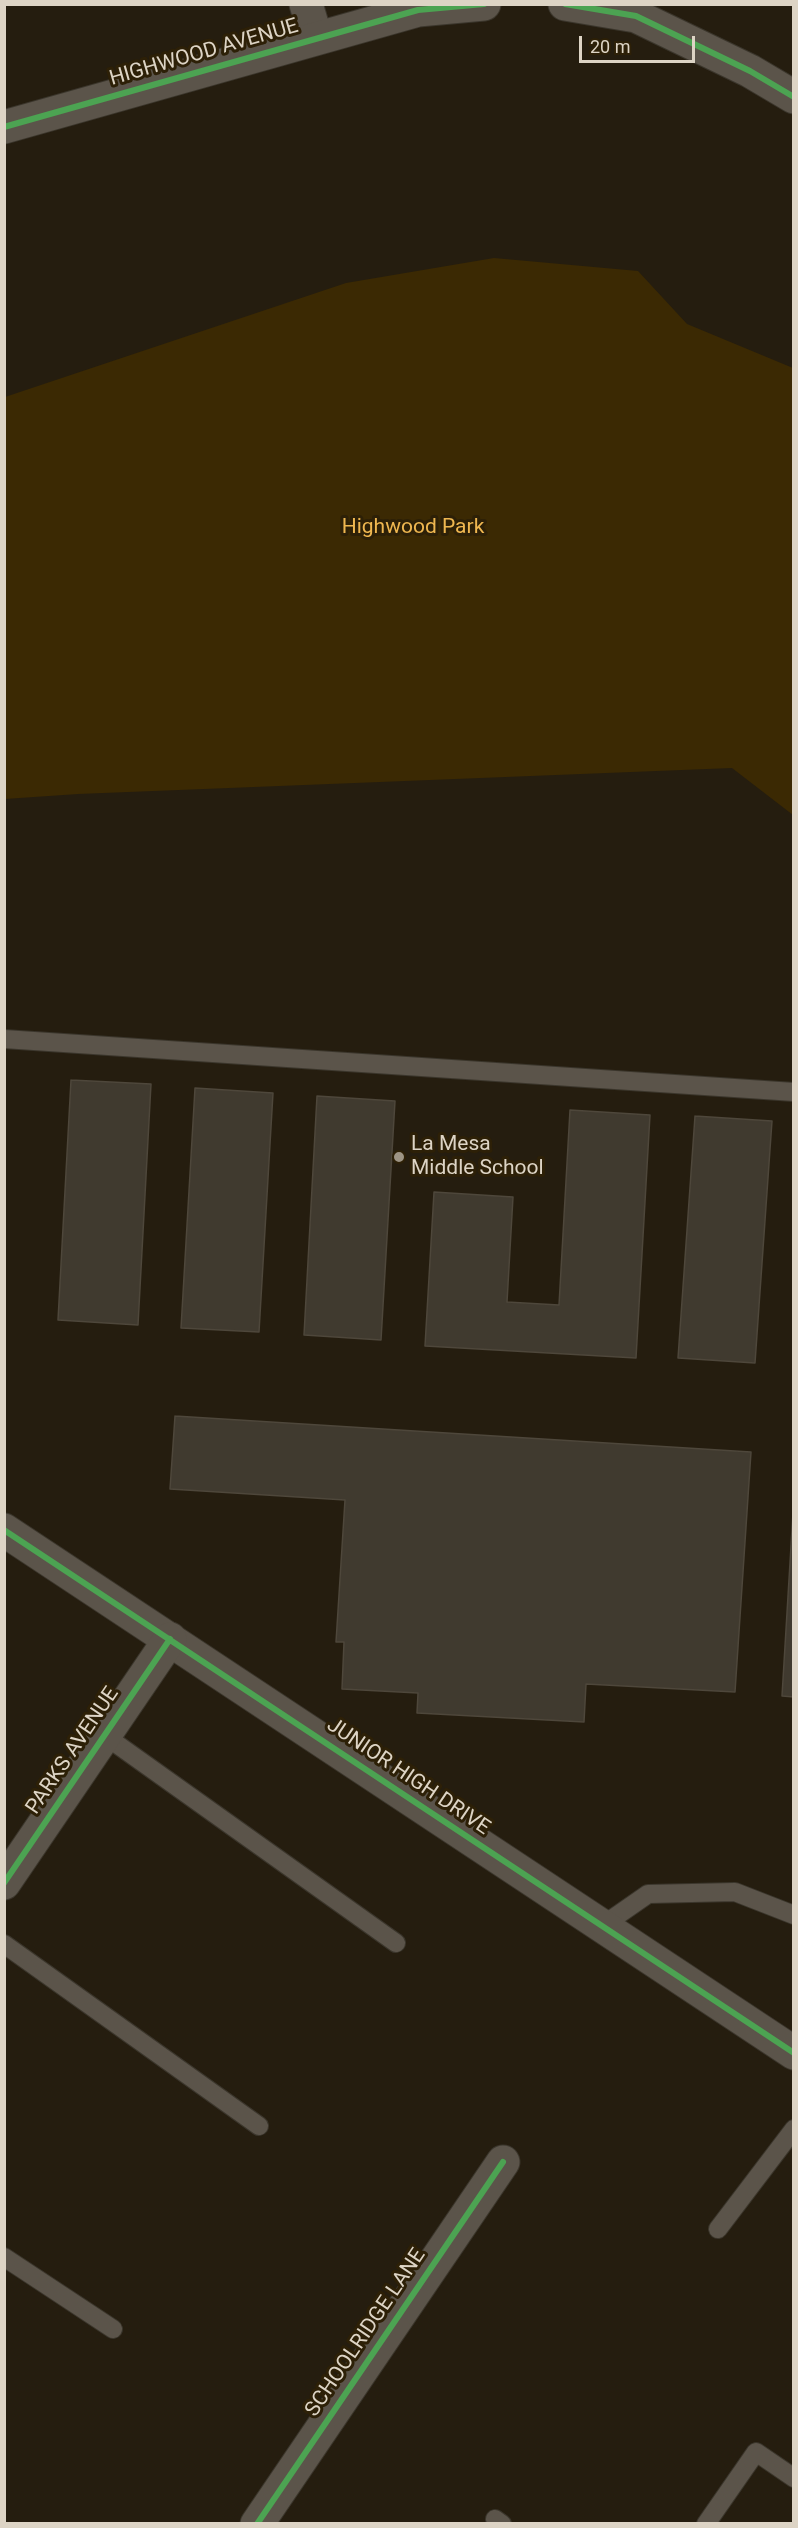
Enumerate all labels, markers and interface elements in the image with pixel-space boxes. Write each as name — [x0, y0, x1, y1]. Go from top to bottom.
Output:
street label: HIGHWOOD AVENUE — [107, 14, 301, 92]
scale bar — [582, 24, 698, 62]
text: 20 m — [590, 36, 630, 57]
park label: Highwood Park — [342, 515, 484, 541]
place label: La Mesa Middle School — [411, 1132, 544, 1182]
marker: La Mesa Middle School — [392, 1150, 406, 1164]
street label: PARKS AVENUE — [21, 1683, 125, 1819]
street label: JUNIOR HIGH DRIVE — [322, 1713, 494, 1841]
street label: SCHOOLRIDGE LANE — [300, 2244, 432, 2422]

